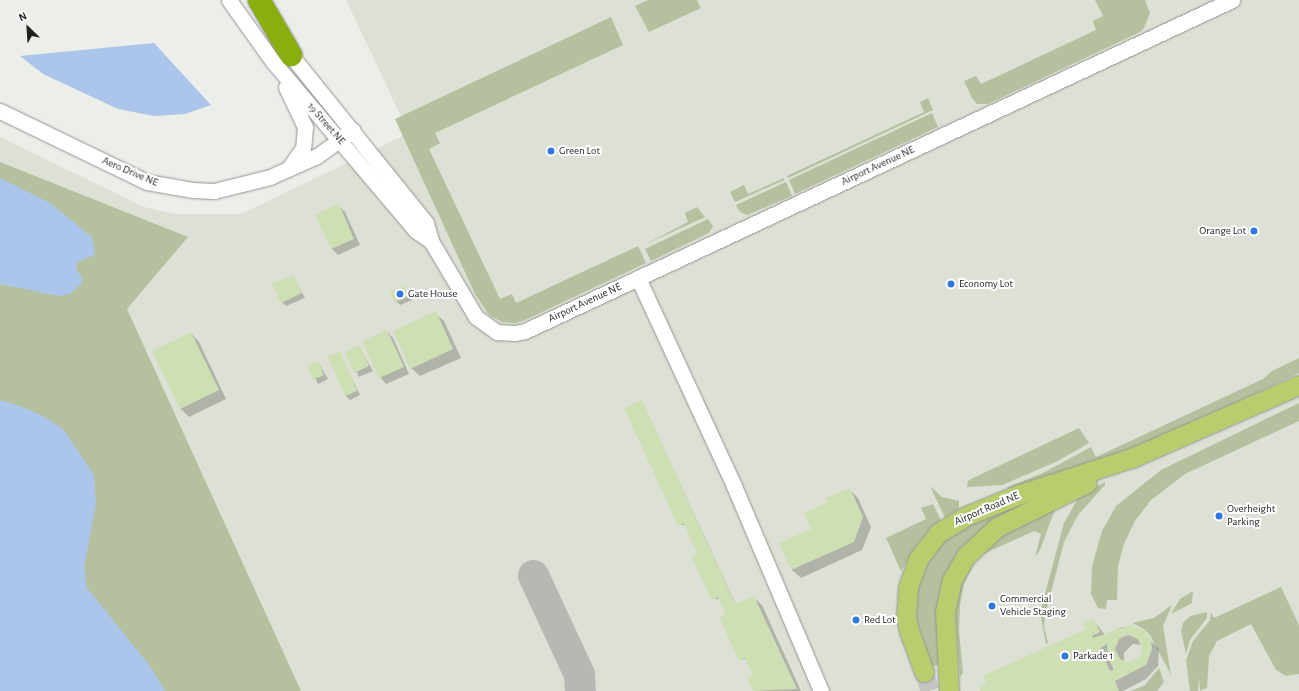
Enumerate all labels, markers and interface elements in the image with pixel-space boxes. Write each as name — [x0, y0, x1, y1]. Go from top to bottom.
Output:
north arrow — [8, 8, 48, 48]
text: N — [17, 10, 29, 23]
street label: 19 Street NE — [304, 100, 348, 148]
street label: Airport Avenue NE — [839, 143, 917, 189]
place label: Green Lot — [559, 144, 600, 158]
marker: Green Lot — [546, 146, 556, 156]
street label: Aero Drive NE — [100, 154, 160, 190]
place label: Orange Lot — [1199, 224, 1246, 238]
marker: Orange Lot — [1249, 226, 1259, 236]
place label: Economy Lot — [959, 277, 1013, 291]
marker: Economy Lot — [946, 279, 956, 289]
street label: Airport Avenue NE — [546, 280, 624, 326]
place label: Gate House — [408, 287, 457, 301]
marker: Gate House — [395, 289, 405, 299]
street label: Airport Road NE — [953, 489, 1021, 529]
place label: Overheight Parking — [1227, 503, 1275, 529]
marker: Overheight Parking — [1214, 511, 1224, 521]
place label: Commercial Vehicle Staging — [1000, 593, 1066, 619]
marker: Commercial Vehicle Staging — [987, 601, 997, 611]
place label: Red Lot — [864, 613, 896, 627]
marker: Red Lot — [851, 615, 861, 625]
place label: Parkade 1 — [1073, 649, 1113, 663]
marker: Parkade 1 — [1060, 651, 1070, 661]

